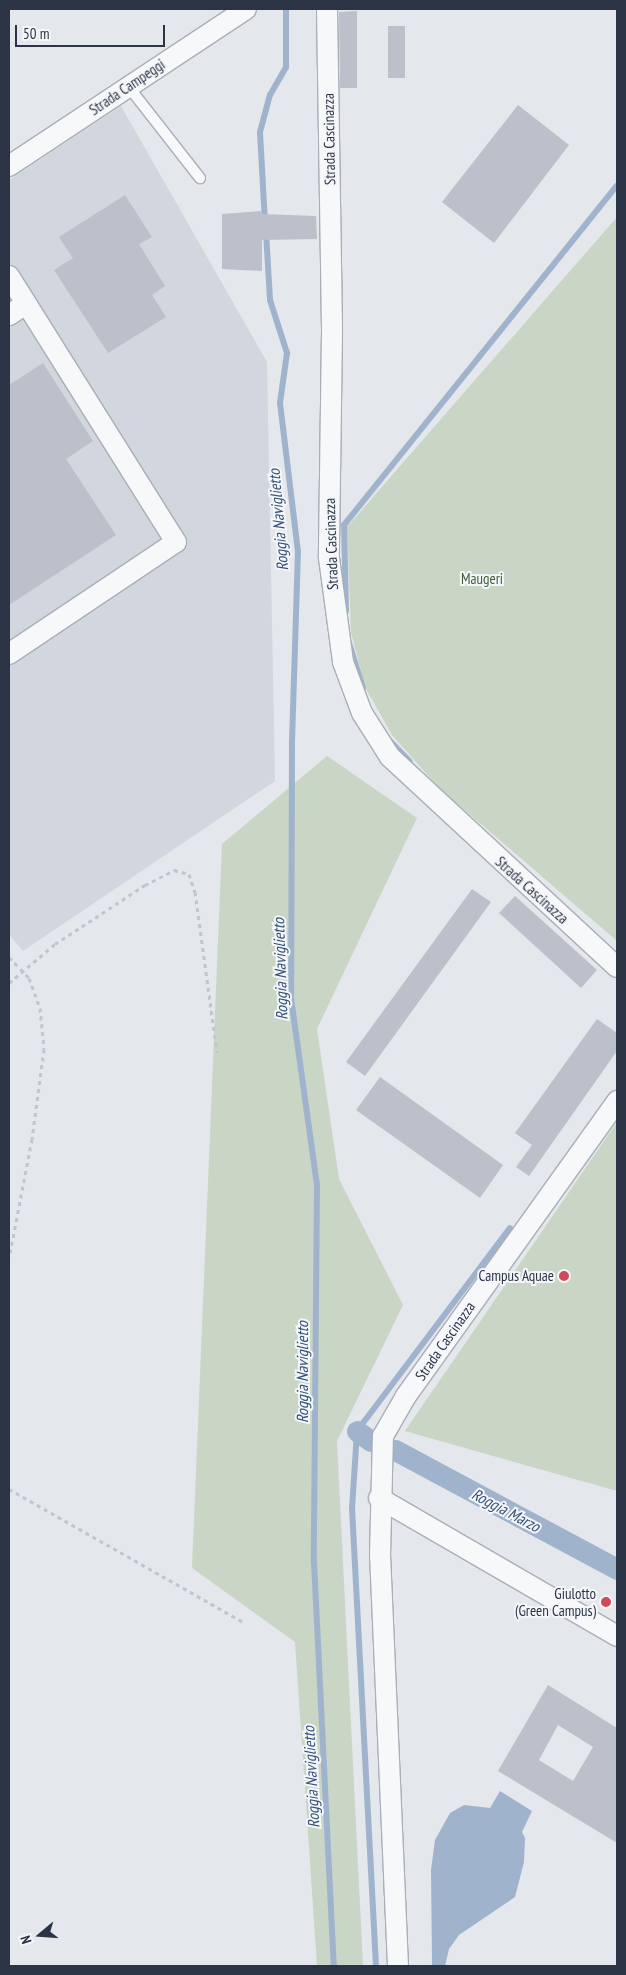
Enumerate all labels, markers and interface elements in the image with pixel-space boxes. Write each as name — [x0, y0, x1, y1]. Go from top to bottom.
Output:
scale bar — [18, 15, 168, 47]
text: 50 m — [23, 24, 49, 43]
street label: Strada Campeggi — [86, 55, 168, 119]
street label: Strada Cascinazza — [319, 93, 339, 185]
water label: Roggia Naviglietto — [264, 468, 292, 572]
street label: Strada Cascinazza — [320, 498, 342, 590]
park label: Maugeri — [461, 570, 503, 588]
street label: Strada Cascinazza — [492, 853, 572, 927]
water label: Roggia Naviglietto — [269, 918, 291, 1020]
place label: Campus Aquae — [478, 1267, 554, 1285]
marker: Campus Aquae — [558, 1270, 570, 1282]
street label: Strada Cascinazza — [411, 1298, 479, 1384]
water label: Roggia Naviglietto — [292, 1321, 312, 1423]
water label: Roggia Marzo — [469, 1484, 543, 1536]
place label: Giulotto (Green Campus) — [515, 1584, 596, 1619]
marker: Giulotto (Green Campus) — [600, 1596, 612, 1608]
water label: Roggia Naviglietto — [299, 1726, 323, 1828]
north arrow — [15, 1910, 65, 1960]
text: N — [16, 1933, 35, 1946]

